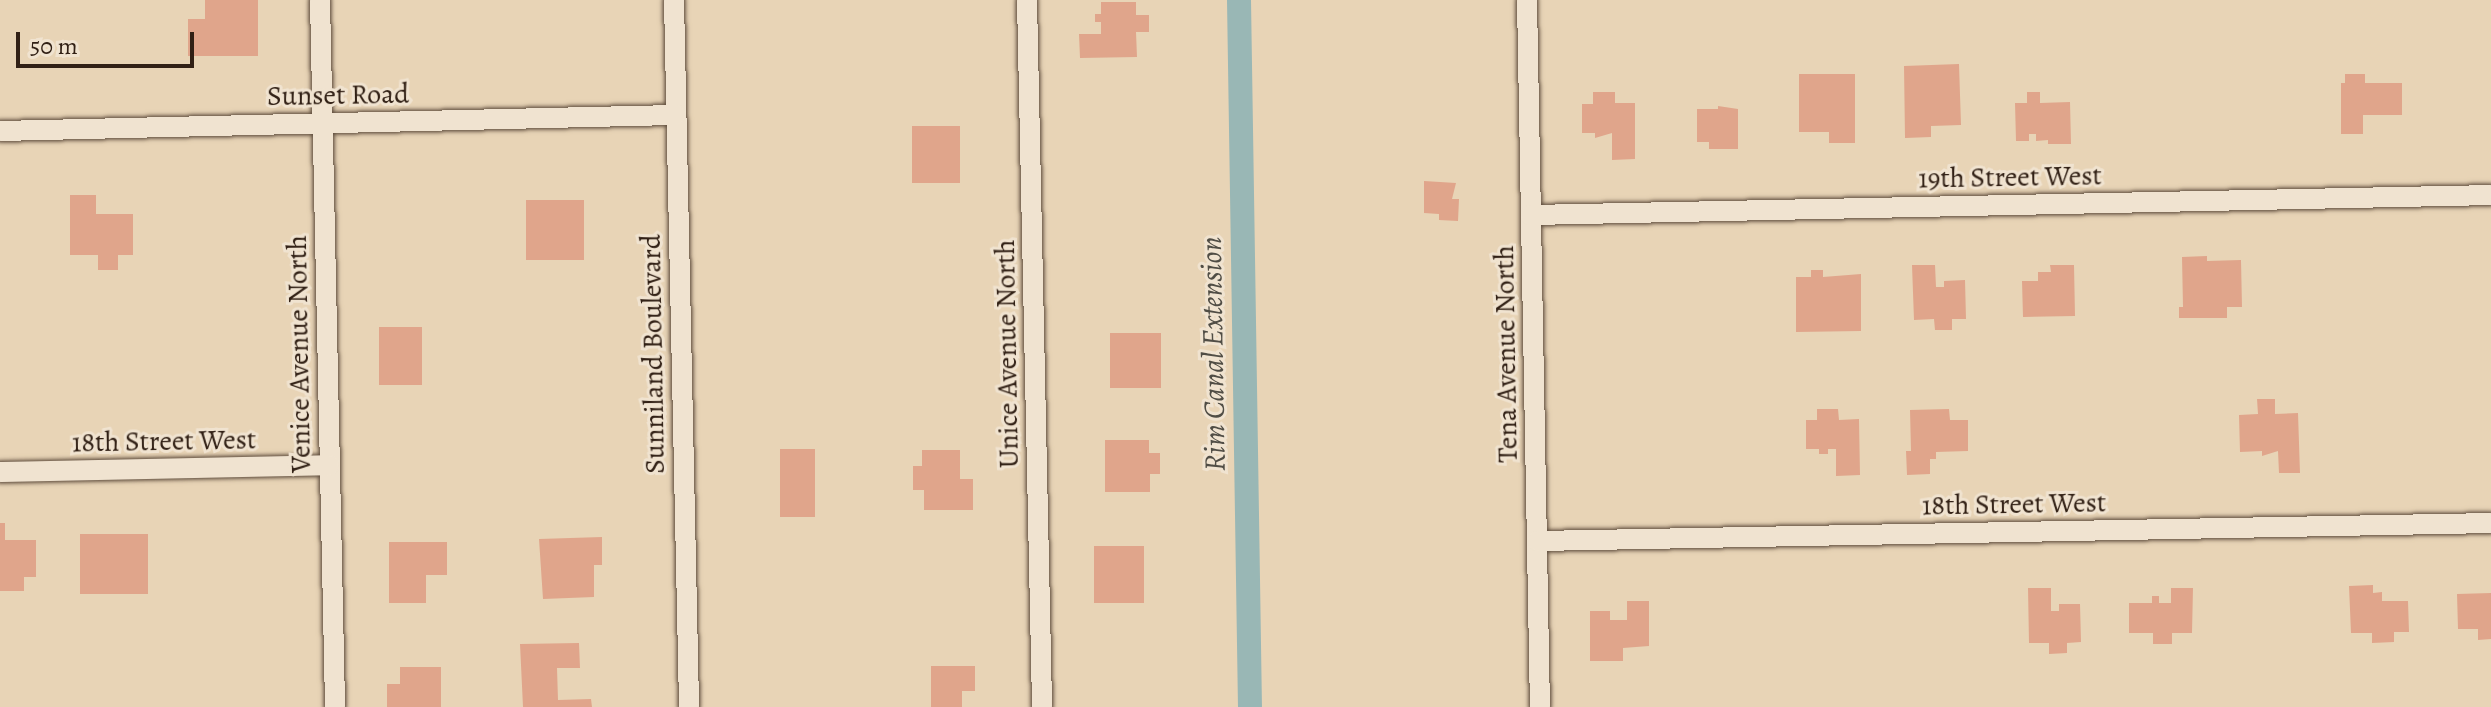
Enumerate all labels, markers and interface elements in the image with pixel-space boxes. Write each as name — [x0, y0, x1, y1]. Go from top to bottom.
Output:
scale bar — [20, 16, 198, 66]
text: 50 m — [30, 30, 78, 62]
street label: Sunset Road — [267, 77, 409, 113]
street label: 19th Street West — [1918, 159, 2102, 195]
street label: Sunniland Boulevard — [634, 234, 672, 474]
street label: Venice Avenue North — [280, 235, 318, 473]
water label: Rim Canal Extension — [1193, 236, 1233, 472]
street label: Unice Avenue North — [988, 239, 1026, 469]
street label: Tena Avenue North — [1487, 245, 1525, 463]
street label: 18th Street West — [72, 423, 256, 459]
street label: 18th Street West — [1922, 486, 2106, 522]

